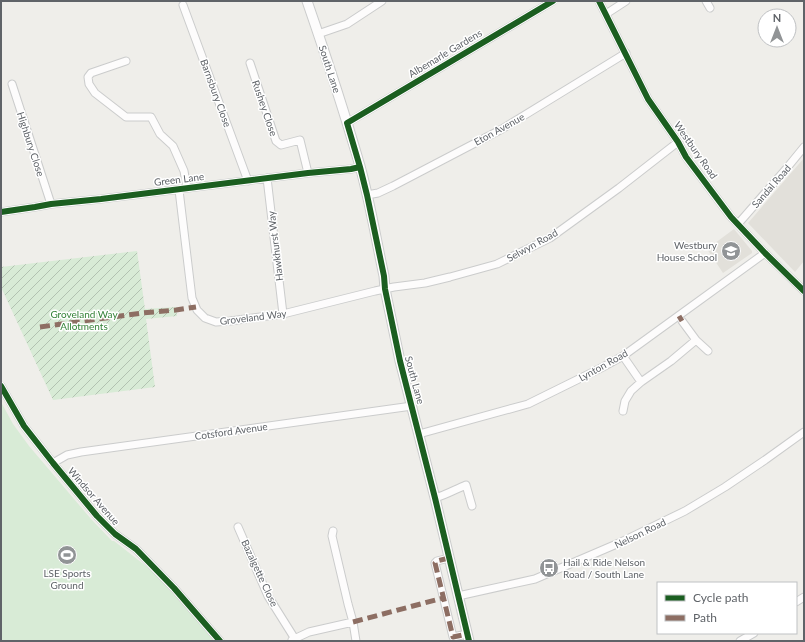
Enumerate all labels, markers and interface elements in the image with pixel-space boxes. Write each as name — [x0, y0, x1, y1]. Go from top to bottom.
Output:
north arrow — [757, 8, 797, 48]
text: N — [773, 11, 781, 24]
street label: Albemarle Gardens — [406, 26, 484, 80]
street label: South Lane — [317, 44, 343, 94]
street label: Barnsbury Close — [198, 57, 234, 129]
street label: Rushey Close — [250, 78, 280, 138]
street label: Highbury Close — [15, 110, 47, 178]
street label: Eton Avenue — [472, 110, 526, 148]
street label: Westbury Road — [672, 119, 720, 181]
street label: Sandal Road — [749, 162, 793, 210]
street label: Green Lane — [153, 170, 205, 188]
street label: Hawkhurst Way — [265, 210, 285, 282]
street label: Selwyn Road — [504, 226, 560, 264]
place label: Westbury House School — [657, 239, 718, 263]
school or university icon: Westbury House School — [720, 240, 742, 262]
street label: Groveland Way — [219, 307, 288, 327]
park label: Groveland Way Allotments — [50, 308, 118, 332]
street label: Lynton Road — [576, 347, 630, 383]
street label: South Lane — [403, 355, 427, 405]
street label: Cotsford Avenue — [194, 420, 268, 442]
street label: Windsor Avenue — [66, 465, 122, 527]
street label: Nelson Road — [612, 515, 668, 551]
street label: Bazalgette Close — [239, 538, 281, 608]
sports icon: LSE Sports Ground — [56, 544, 78, 566]
place label: Hail & Ride Nelson Road / South Lane — [563, 556, 645, 580]
bus stop icon: Hail & Ride Nelson Road / South Lane — [538, 557, 560, 579]
place label: LSE Sports Ground — [43, 567, 91, 591]
legend — [657, 582, 797, 634]
text: Cycle path — [693, 590, 748, 605]
text: Path — [693, 610, 717, 625]

